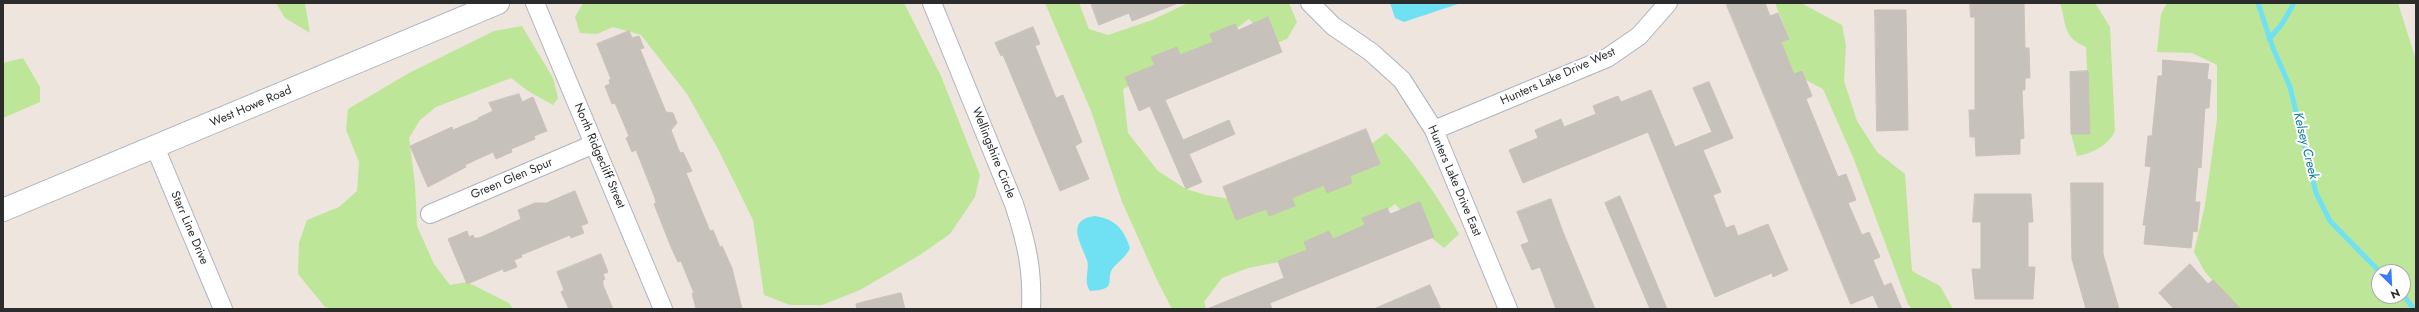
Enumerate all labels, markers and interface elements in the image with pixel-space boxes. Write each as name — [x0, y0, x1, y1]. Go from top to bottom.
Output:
street label: Hunters Lake Drive West — [1498, 45, 1618, 109]
street label: West Howe Road — [208, 83, 294, 131]
street label: North Ridgecliff Street — [570, 101, 628, 211]
street label: Wellingshire Circle — [968, 105, 1018, 201]
water label: Kelsey Creek — [2289, 111, 2321, 181]
street label: Hunters Lake Drive East — [1424, 123, 1484, 239]
street label: Green Glen Spur — [469, 155, 555, 203]
street label: Starr Line Drive — [167, 189, 211, 267]
north arrow — [2371, 264, 2411, 304]
text: N — [2388, 285, 2403, 303]

